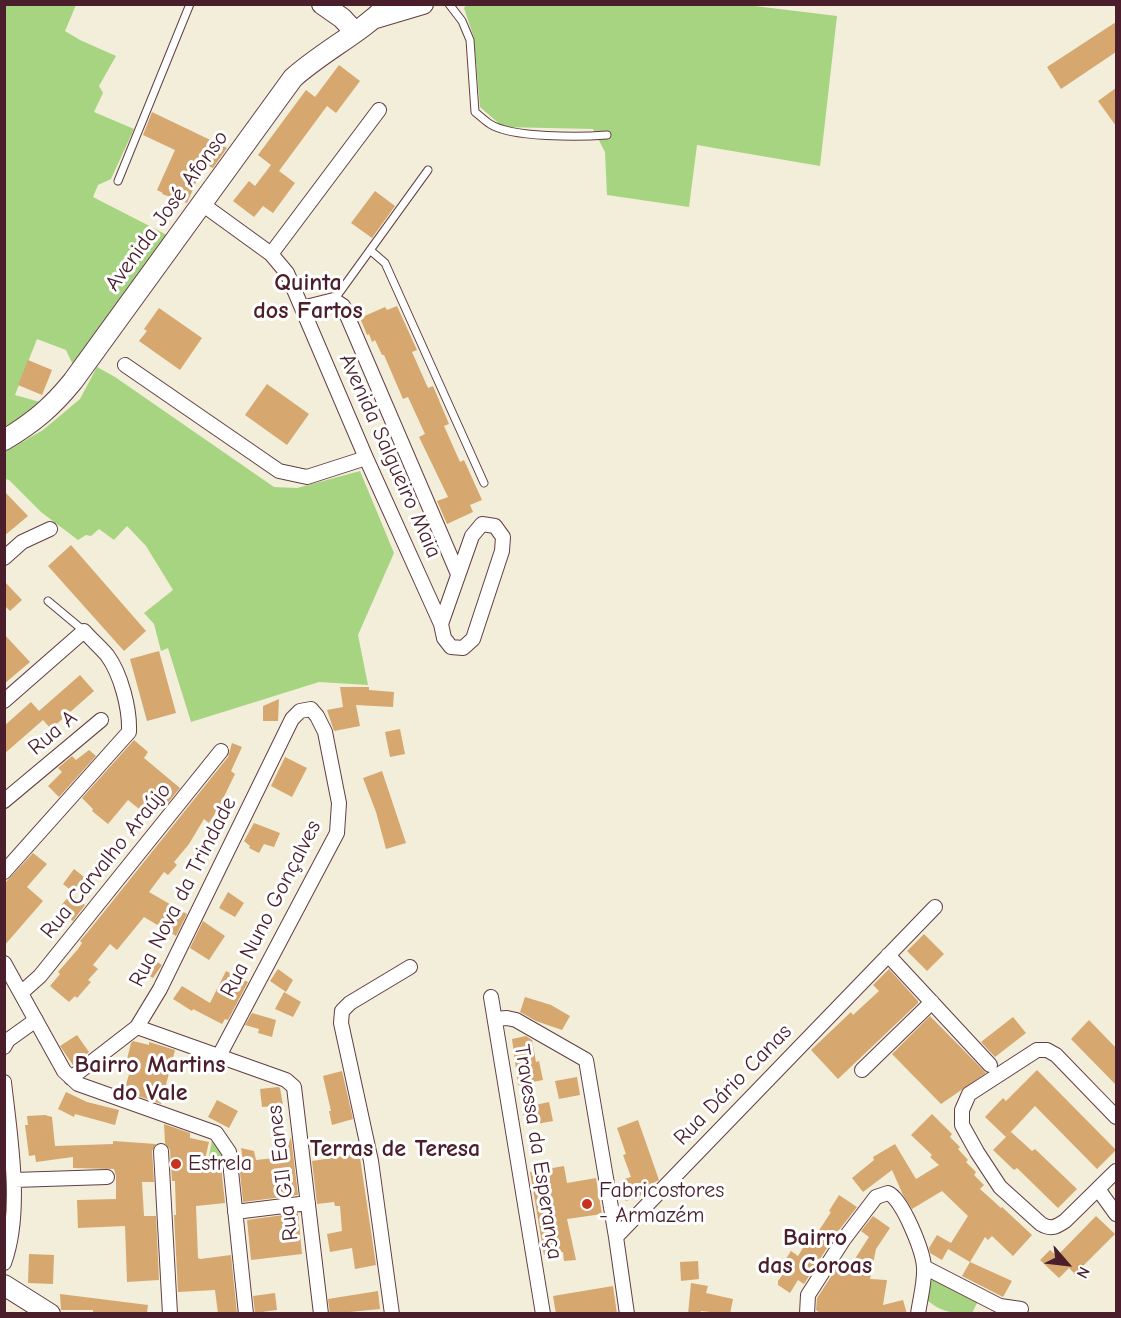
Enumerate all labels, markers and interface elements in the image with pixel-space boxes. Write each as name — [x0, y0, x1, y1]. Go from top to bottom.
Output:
street label: Avenida José Afonso — [100, 126, 234, 296]
district label: Quinta dos Fartos — [253, 269, 363, 325]
street label: Avenida Salgueiro Maia — [333, 350, 447, 562]
street label: Rua A — [23, 705, 83, 761]
street label: Rua Carvalho Araújo — [35, 778, 177, 944]
street label: Rua Nova da Trindade — [124, 793, 242, 991]
street label: Rua Nuno Gonçalves — [215, 816, 327, 1002]
street label: Rua Dário Canas — [668, 1019, 798, 1151]
street label: Travessa da Esperança — [508, 1043, 568, 1261]
district label: Bairro Martins do Vale — [75, 1051, 225, 1107]
street label: Rua GIl Eanes — [262, 1104, 304, 1242]
district label: Terras de Teresa — [310, 1135, 480, 1163]
place label: Estrela — [188, 1151, 252, 1177]
marker: Estrela — [169, 1157, 183, 1171]
place label: Fabricostores - Armazém — [599, 1178, 724, 1230]
marker: Fabricostores - Armazém — [580, 1197, 594, 1211]
district label: Bairro das Coroas — [758, 1224, 872, 1280]
north arrow — [1037, 1234, 1097, 1294]
text: N — [1072, 1264, 1093, 1281]

